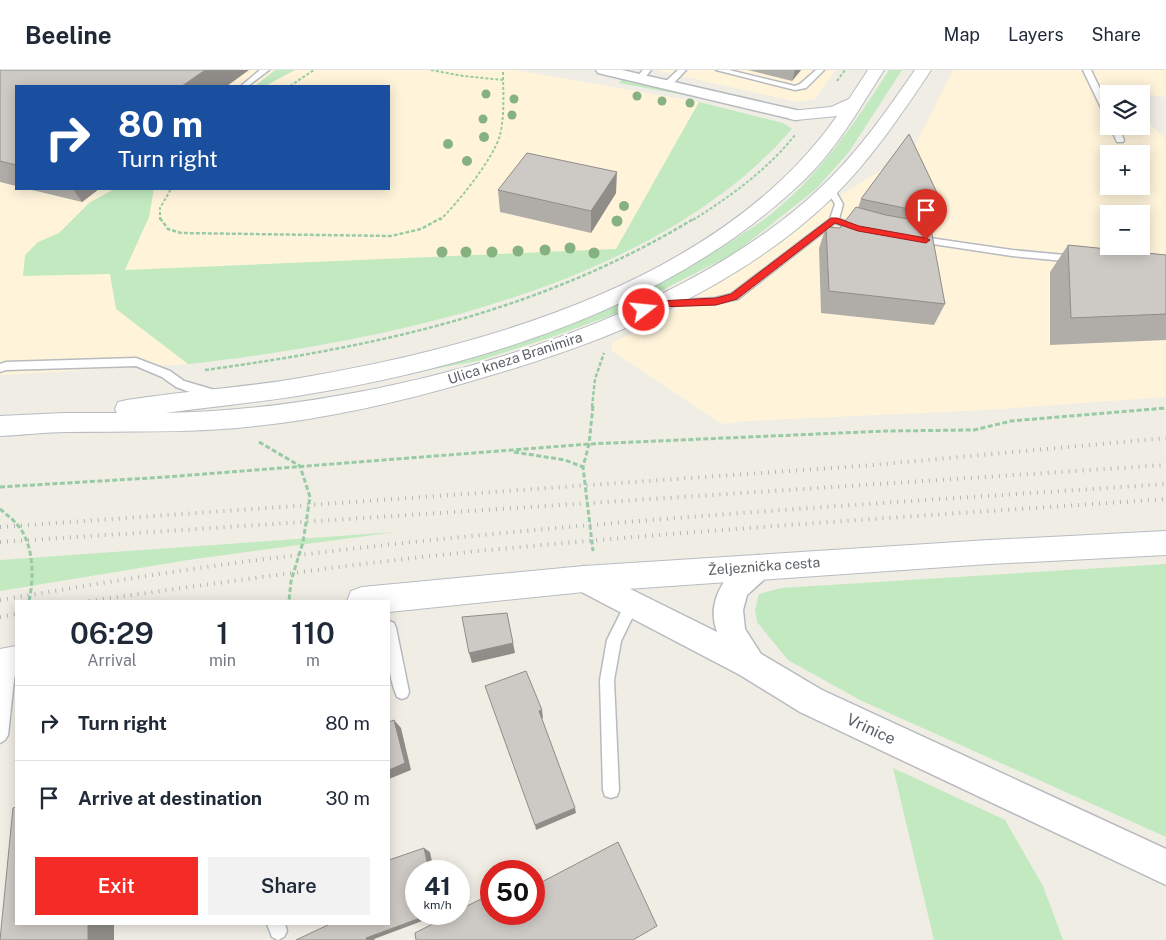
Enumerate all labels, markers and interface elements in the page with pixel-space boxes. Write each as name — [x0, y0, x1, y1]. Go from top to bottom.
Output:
text: Beeline — [25, 21, 112, 49]
text: Map — [944, 24, 980, 45]
text: Layers — [1008, 24, 1064, 45]
text: Share — [1092, 24, 1141, 45]
map controls — [1100, 85, 1150, 255]
button: layers — [1100, 85, 1150, 135]
text: 80 m — [118, 104, 203, 145]
icon: right — [35, 105, 100, 170]
button: + — [1100, 145, 1150, 195]
text: Turn right — [118, 146, 218, 172]
pin — [905, 189, 947, 240]
icon: arrive — [912, 196, 940, 224]
button: − — [1100, 205, 1150, 255]
position arrow — [617, 283, 669, 335]
street label: Ulica kneza Branimira — [446, 329, 584, 387]
street label: Željeznička cesta — [707, 553, 821, 578]
text: 06:29 — [70, 615, 154, 651]
text: 1 — [216, 615, 229, 651]
text: 110 — [291, 615, 335, 651]
text: Arrival — [87, 651, 137, 670]
text: min — [209, 651, 236, 670]
text: m — [306, 651, 320, 670]
icon: right — [35, 709, 63, 737]
street label: Vrinice — [843, 709, 899, 749]
text: Turn right — [78, 712, 167, 734]
text: 80 m — [325, 712, 370, 734]
icon: arrive — [35, 784, 63, 812]
text: Arrive at destination — [78, 787, 262, 809]
text: 30 m — [325, 787, 370, 809]
button: Exit — [35, 857, 198, 915]
button: Share — [208, 857, 370, 915]
speed limit sign: 50 — [480, 860, 545, 925]
text: 41 — [424, 871, 451, 901]
text: km/h — [423, 898, 452, 912]

